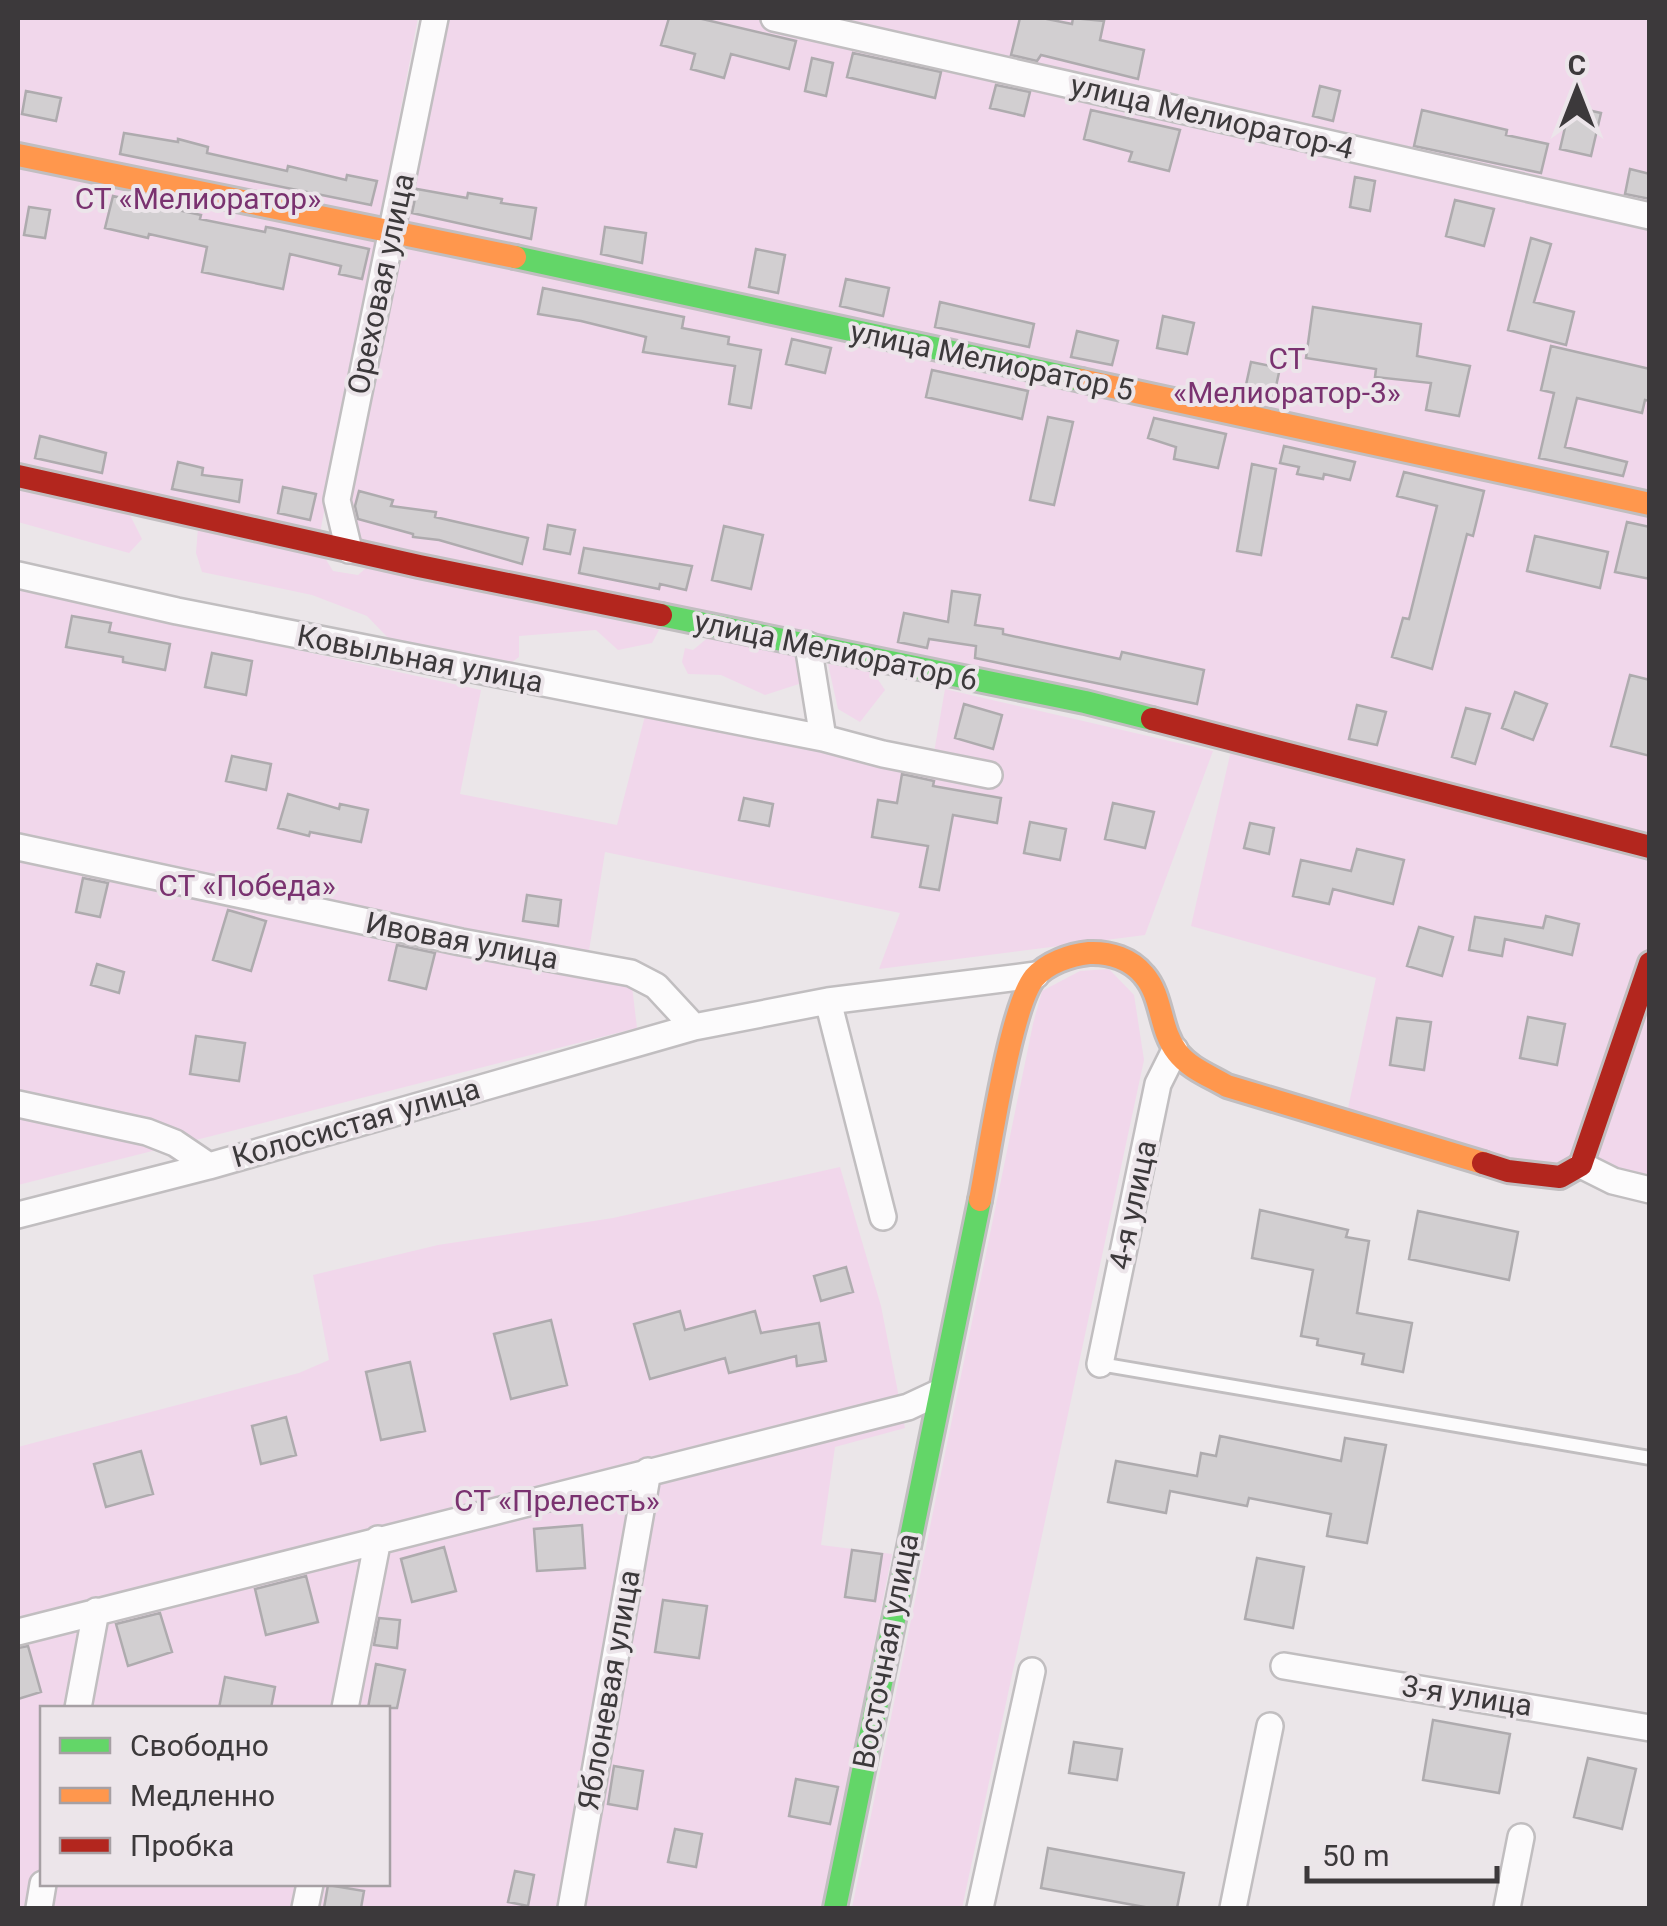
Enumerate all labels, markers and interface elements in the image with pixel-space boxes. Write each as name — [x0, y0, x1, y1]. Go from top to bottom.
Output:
north arrow — [1527, 40, 1627, 140]
text: С — [1568, 49, 1586, 82]
street label: улица Мелиоратор-4 — [1067, 67, 1357, 166]
street label: Ореховая улица — [340, 170, 421, 397]
park label: СТ «Мелиоратор» — [75, 181, 321, 216]
street label: улица Мелиоратор 5 — [847, 313, 1137, 408]
park label: СТ «Мелиоратор-3» — [1173, 341, 1401, 410]
street label: улица Мелиоратор 6 — [691, 603, 981, 698]
street label: Ковыльная улица — [294, 617, 546, 700]
park label: СТ «Победа» — [158, 868, 336, 903]
street label: Ивовая улица — [363, 905, 561, 976]
street label: Колосистая улица — [228, 1070, 484, 1175]
street label: 4-я улица — [1102, 1137, 1163, 1273]
park label: СТ «Прелесть» — [454, 1483, 660, 1518]
street label: Восточная улица — [846, 1530, 925, 1771]
street label: Яблоневая улица — [570, 1567, 647, 1813]
street label: 3-я улица — [1399, 1668, 1535, 1723]
legend — [40, 1706, 390, 1886]
text: Свободно — [130, 1728, 269, 1763]
text: Медленно — [130, 1778, 275, 1813]
scale bar — [1307, 1821, 1497, 1883]
text: Пробка — [130, 1828, 234, 1863]
text: 50 m — [1322, 1838, 1389, 1873]

